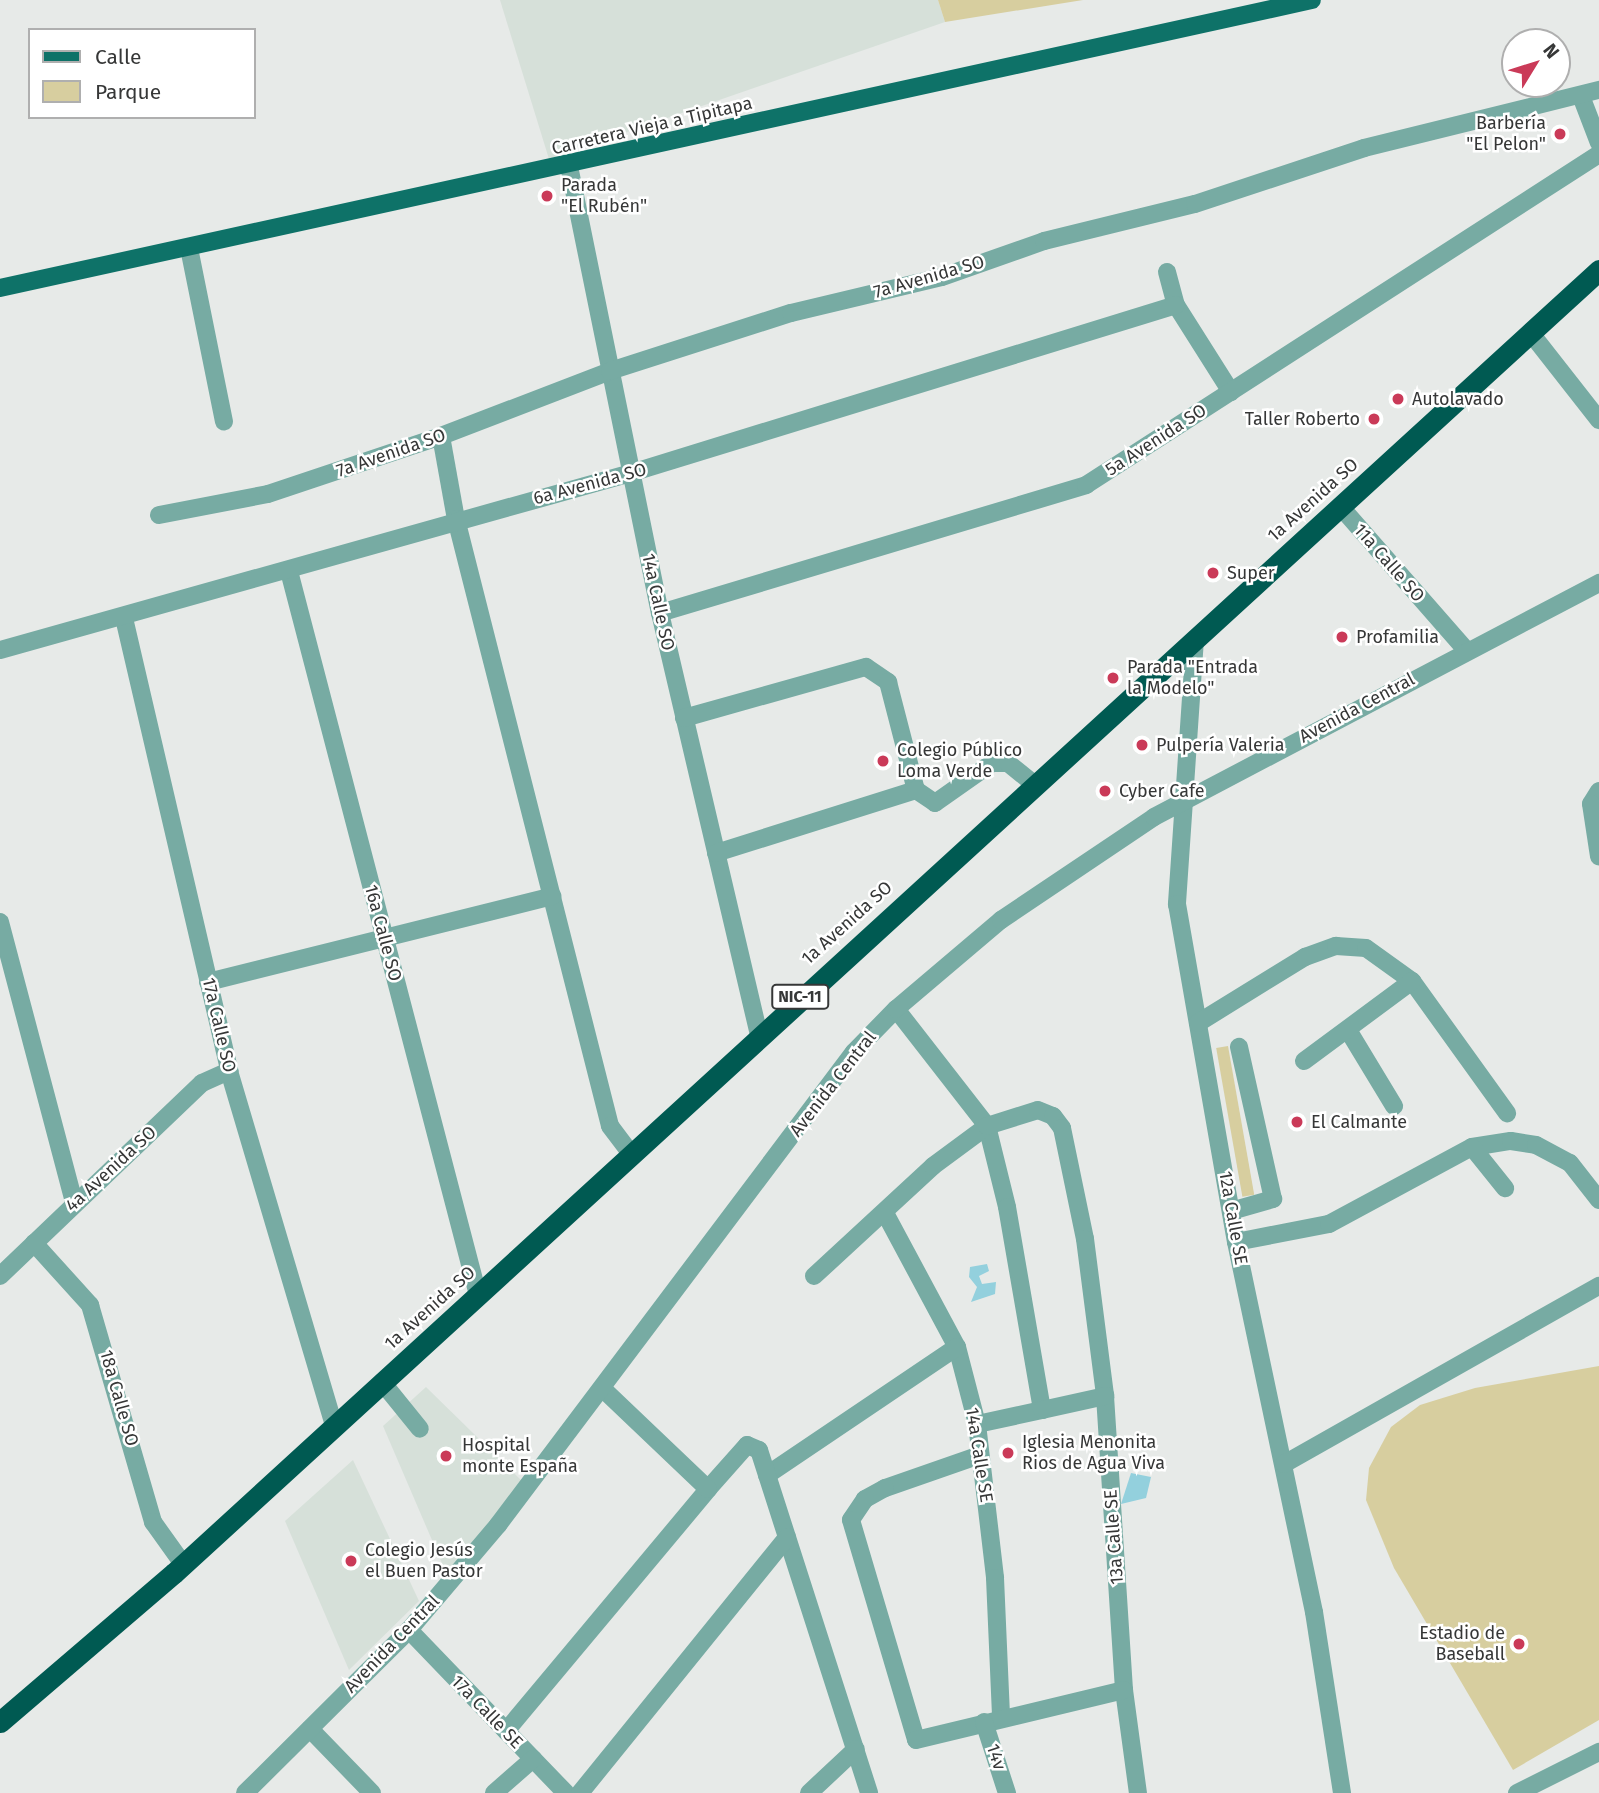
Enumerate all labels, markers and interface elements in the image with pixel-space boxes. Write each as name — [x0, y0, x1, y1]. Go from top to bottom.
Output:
legend — [28, 28, 256, 119]
north arrow — [1501, 28, 1571, 98]
text: N — [1538, 39, 1564, 63]
text: Calle — [95, 44, 141, 70]
text: Parque — [95, 79, 161, 105]
street label: Carretera Vieja a Tipitapa — [549, 92, 755, 160]
place label: Barbería "El Pelon" — [1466, 113, 1546, 156]
marker: Barbería "El Pelon" — [1552, 126, 1568, 142]
place label: Parada "El Rubén" — [561, 175, 647, 218]
marker: Parada "El Rubén" — [539, 188, 555, 204]
street label: 7a Avenida SO — [871, 251, 987, 303]
place label: Autolavado — [1412, 388, 1504, 410]
marker: Autolavado — [1390, 391, 1406, 407]
street label: 5a Avenida SO — [1102, 399, 1210, 481]
place label: Taller Roberto — [1245, 408, 1360, 430]
marker: Taller Roberto — [1366, 411, 1382, 427]
street label: 7a Avenida SO — [334, 424, 448, 482]
street label: 1a Avenida SO — [1263, 454, 1363, 546]
street label: 6a Avenida SO — [531, 459, 649, 509]
street label: 11a Calle SO — [1349, 519, 1429, 607]
street label: 14a Calle SO — [637, 551, 679, 653]
place label: Super — [1227, 562, 1275, 584]
marker: Super — [1205, 565, 1221, 581]
place label: Profamilia — [1356, 626, 1439, 648]
marker: Profamilia — [1334, 629, 1350, 645]
place label: Parada "Entrada la Modelo" — [1127, 657, 1258, 700]
street label: Avenida Central — [1296, 669, 1418, 747]
marker: Parada "Entrada la Modelo" — [1105, 670, 1121, 686]
place label: Pulpería Valeria — [1156, 734, 1285, 756]
marker: Pulpería Valeria — [1134, 737, 1150, 753]
place label: Colegio Público Loma Verde — [897, 740, 1022, 782]
marker: Colegio Público Loma Verde — [875, 753, 891, 769]
place label: Cyber Cafe — [1119, 780, 1205, 802]
marker: Cyber Cafe — [1097, 783, 1113, 799]
street label: 1a Avenida SO — [797, 877, 897, 969]
street label: 16a Calle SO — [360, 883, 406, 983]
street label: 17a Calle SO — [198, 975, 240, 1075]
road number: NIC-11 — [770, 984, 830, 1009]
street label: Avenida Central — [785, 1027, 881, 1141]
place label: El Calmante — [1311, 1111, 1407, 1133]
marker: El Calmante — [1289, 1114, 1305, 1130]
street label: 4a Avenida SO — [61, 1121, 161, 1217]
street label: 12a Calle SE — [1214, 1169, 1252, 1267]
street label: 1a Avenida SO — [380, 1262, 480, 1354]
street label: 18a Calle SO — [95, 1347, 143, 1449]
street label: 14a Calle SE — [961, 1406, 997, 1504]
place label: Iglesia Menonita Rios de Agua Viva — [1022, 1432, 1165, 1474]
place label: Hospital monte España — [462, 1435, 578, 1478]
marker: Iglesia Menonita Rios de Agua Viva — [1000, 1445, 1016, 1461]
marker: Hospital monte España — [436, 1446, 456, 1466]
street label: 13a Calle SE — [1100, 1489, 1128, 1585]
place label: Colegio Jesús el Buen Pastor — [365, 1540, 483, 1582]
marker: Colegio Jesús el Buen Pastor — [343, 1553, 359, 1569]
street label: Avenida Central — [340, 1591, 444, 1697]
place label: Estadio de Baseball — [1419, 1623, 1505, 1666]
marker: Estadio de Baseball — [1511, 1636, 1527, 1652]
street label: 17a Calle SE — [447, 1671, 527, 1753]
street label: 14v — [982, 1741, 1010, 1773]

